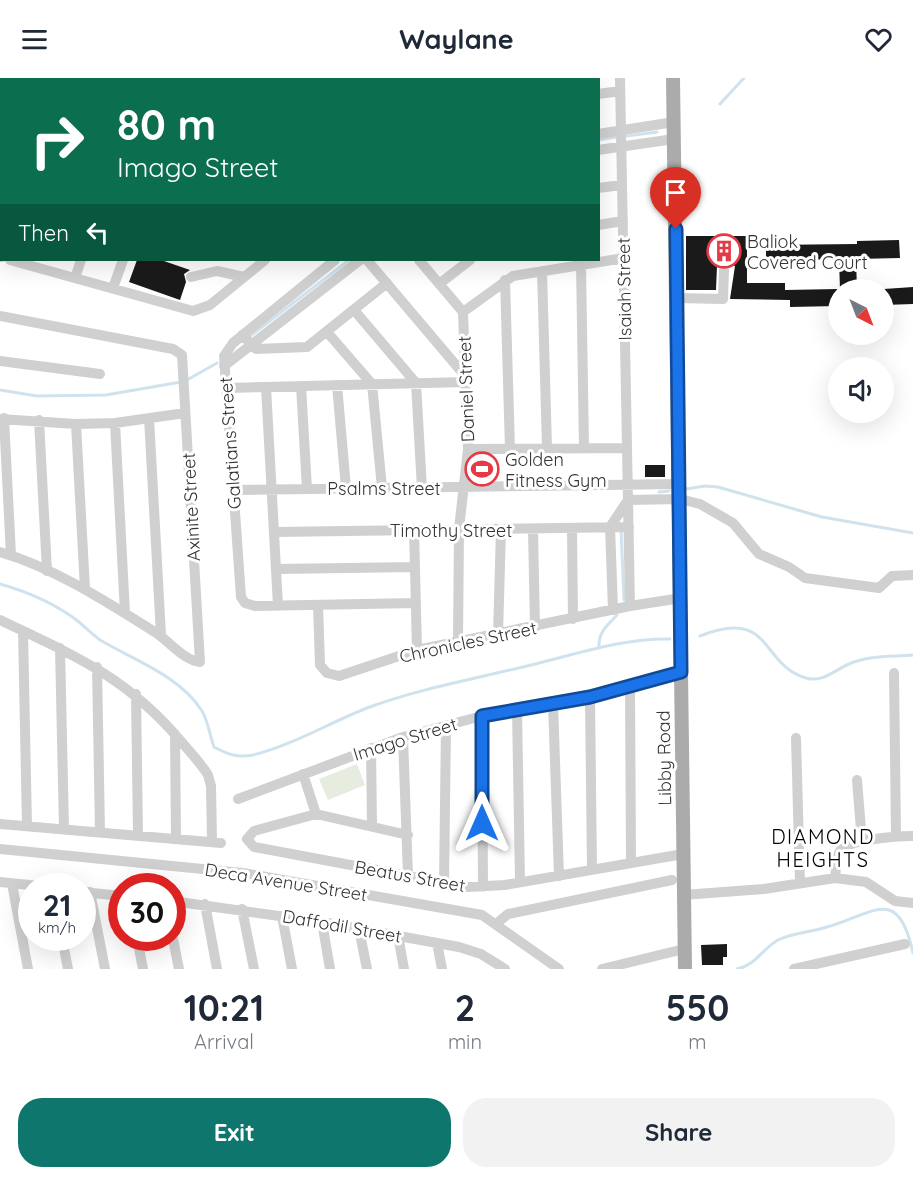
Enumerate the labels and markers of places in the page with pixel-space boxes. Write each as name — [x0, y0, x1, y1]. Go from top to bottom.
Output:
pin — [650, 167, 701, 229]
place label: Baliok Covered Court — [747, 230, 868, 274]
building icon: Baliok Covered Court — [706, 233, 742, 269]
place label: Golden Fitness Gym — [505, 448, 607, 492]
sports icon: Golden Fitness Gym — [464, 451, 500, 487]

